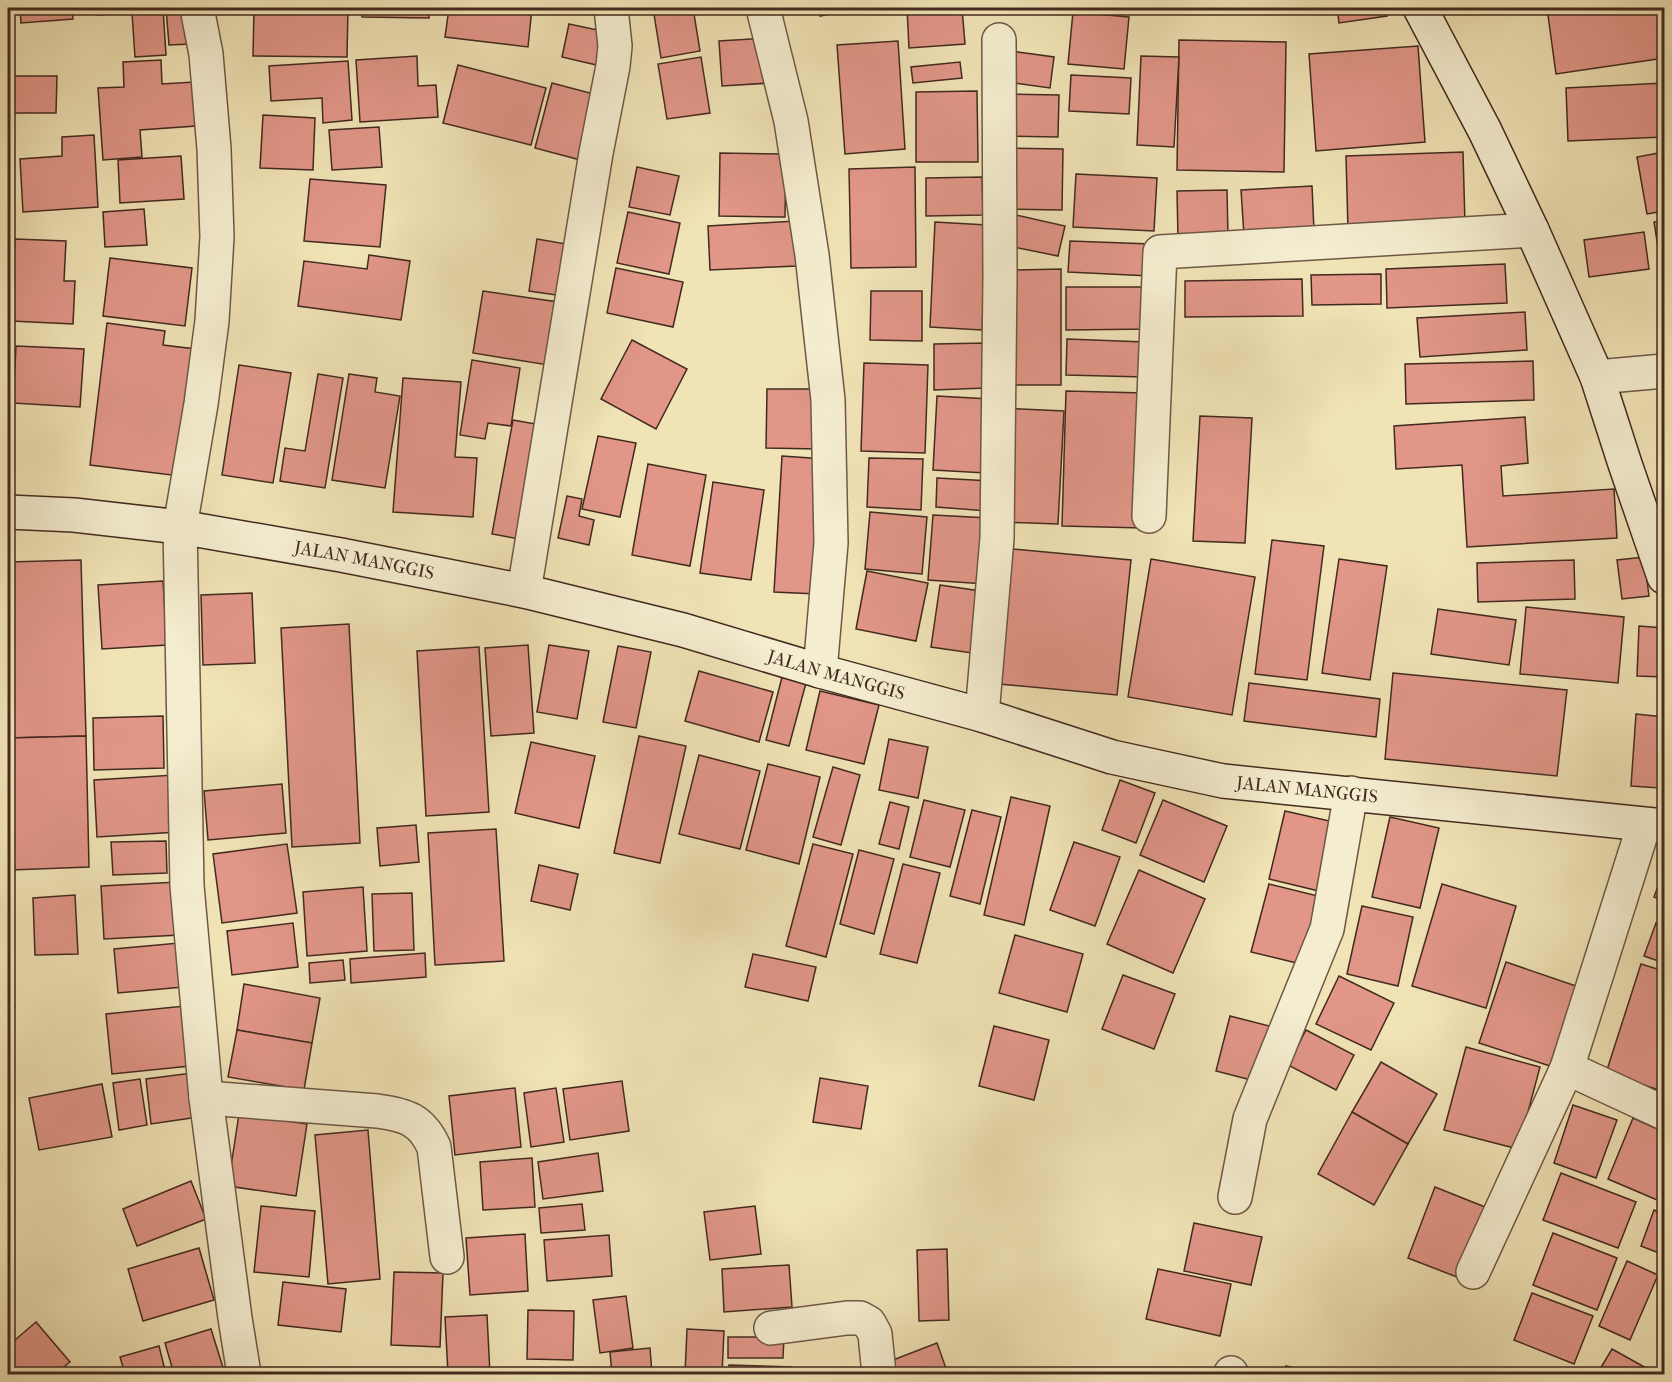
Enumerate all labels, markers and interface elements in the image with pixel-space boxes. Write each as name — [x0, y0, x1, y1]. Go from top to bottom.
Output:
street label: JALAN MANGGIS — [291, 536, 436, 584]
street label: JALAN MANGGIS — [763, 645, 907, 704]
street label: JALAN MANGGIS — [1233, 772, 1379, 807]

